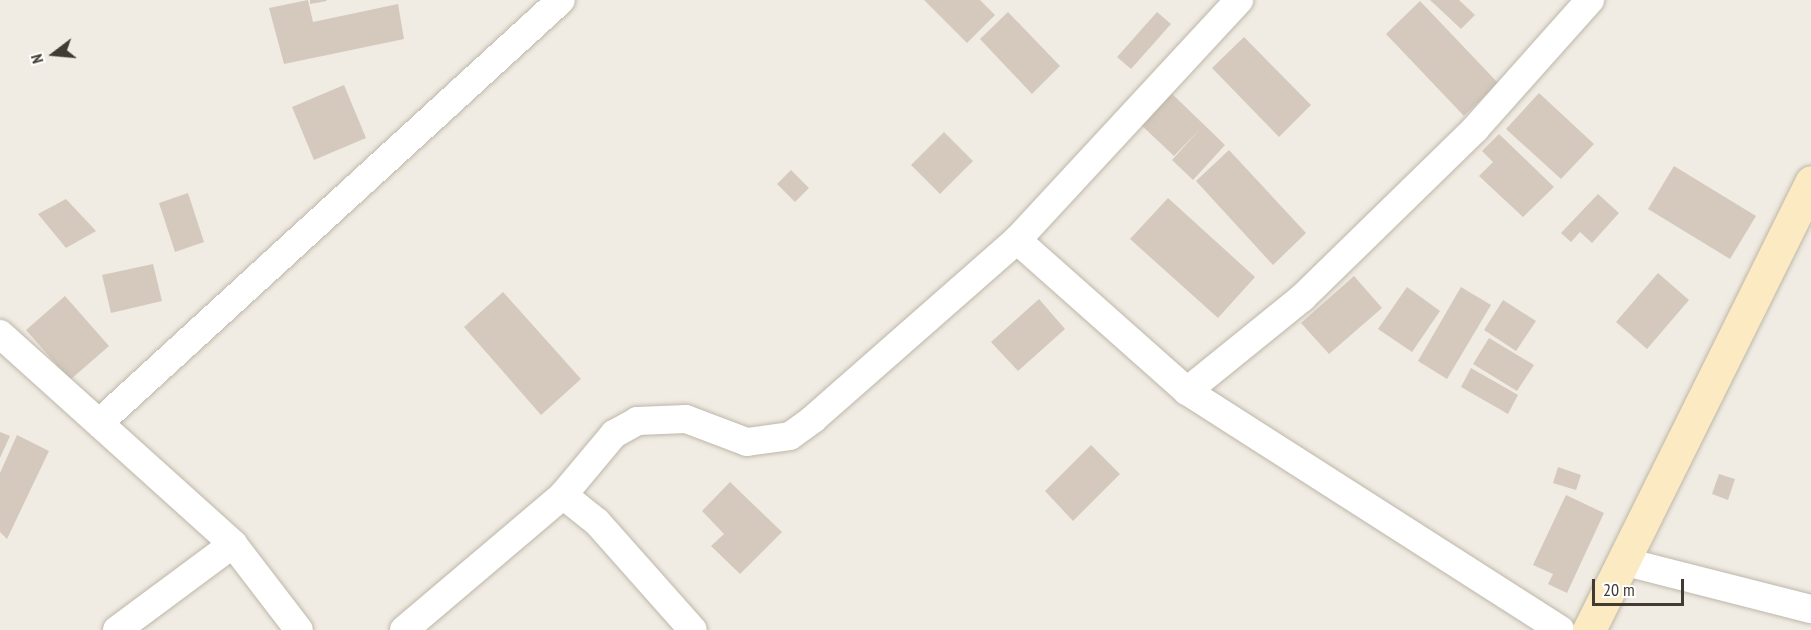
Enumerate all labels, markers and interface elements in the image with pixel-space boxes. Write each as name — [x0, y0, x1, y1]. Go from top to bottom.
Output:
north arrow — [24, 24, 84, 84]
text: N — [26, 52, 48, 66]
scale bar — [1595, 567, 1686, 605]
text: 20 m — [1603, 578, 1635, 601]

